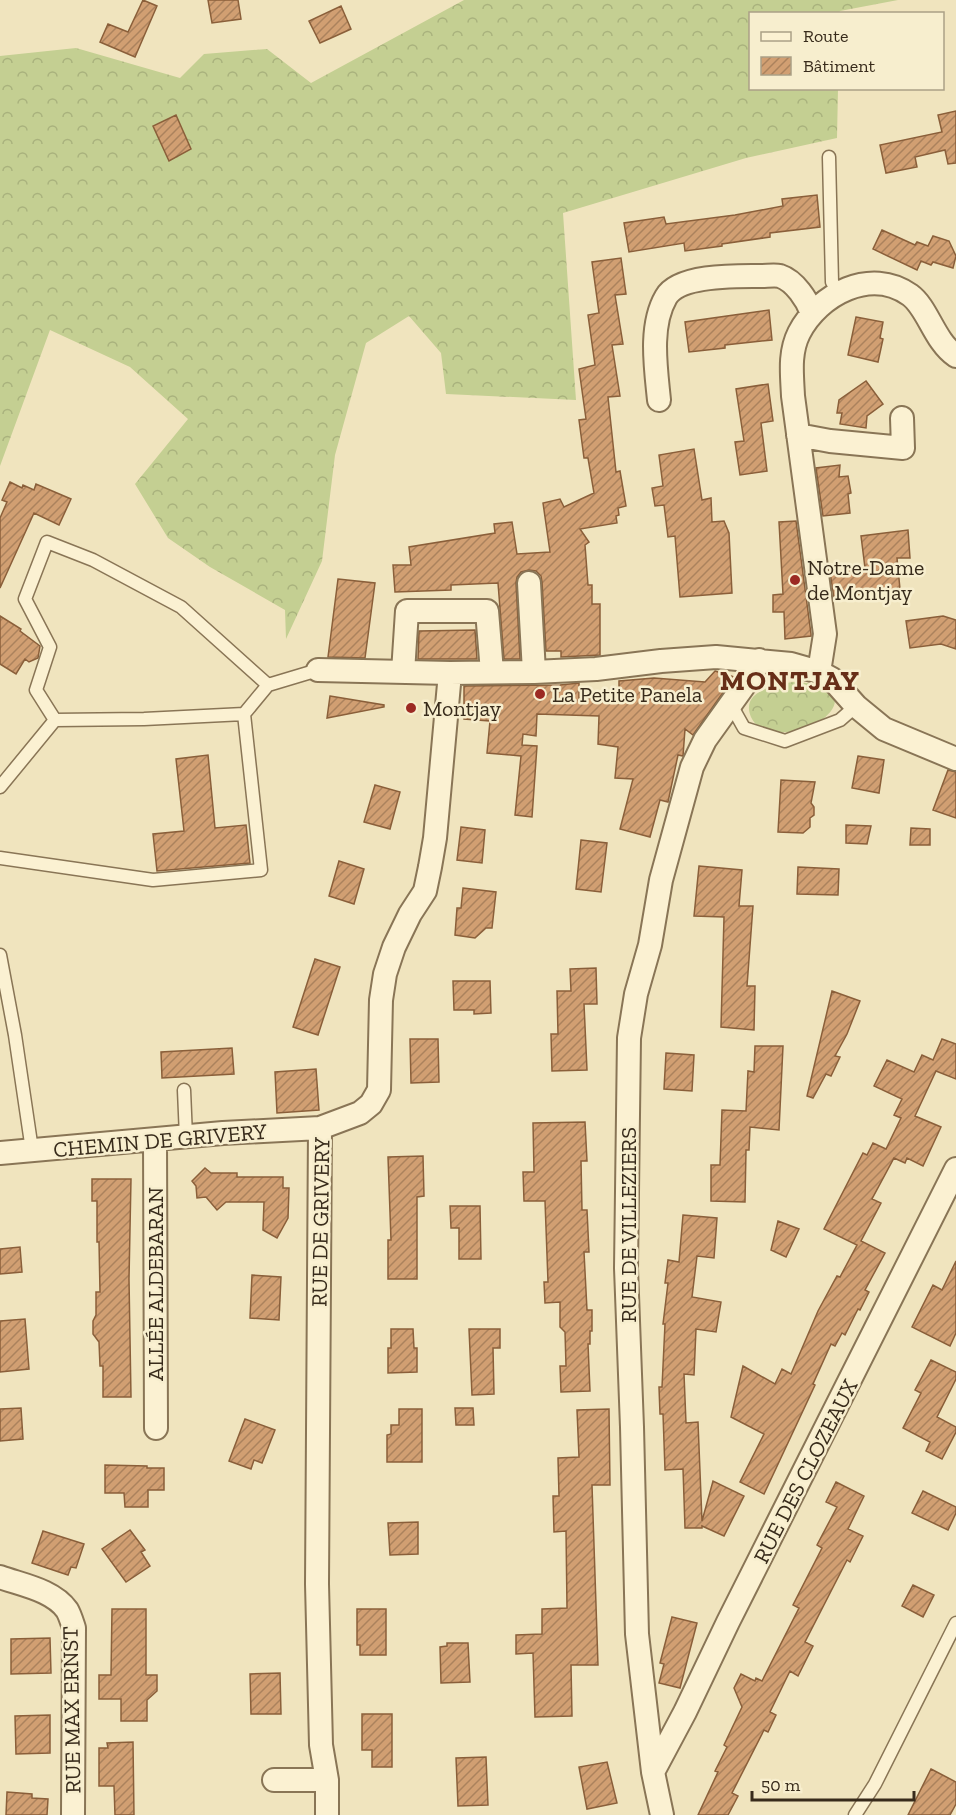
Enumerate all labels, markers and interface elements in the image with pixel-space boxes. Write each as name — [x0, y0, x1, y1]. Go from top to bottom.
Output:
legend — [749, 12, 944, 90]
text: Route — [803, 25, 848, 47]
text: Bâtiment — [803, 55, 876, 77]
place label: Notre-Dame de Montjay — [807, 554, 924, 606]
marker: Notre-Dame de Montjay — [788, 573, 802, 587]
district label: MONTJAY — [720, 664, 860, 697]
place label: La Petite Panela — [552, 681, 703, 708]
marker: La Petite Panela — [533, 687, 547, 701]
place label: Montjay — [423, 695, 502, 722]
marker: Montjay — [404, 701, 418, 715]
street label: CHEMIN DE GRIVERY — [52, 1118, 268, 1163]
street label: RUE DE VILLEZIERS — [615, 1127, 642, 1323]
street label: RUE DE GRIVERY — [306, 1136, 335, 1307]
street label: ALLÉE ALDEBARAN — [142, 1187, 169, 1381]
street label: RUE DES CLOZEAUX — [747, 1375, 864, 1568]
street label: RUE MAX ERNST — [57, 1626, 86, 1794]
scale bar — [752, 1764, 914, 1802]
text: 50 m — [761, 1774, 801, 1796]

